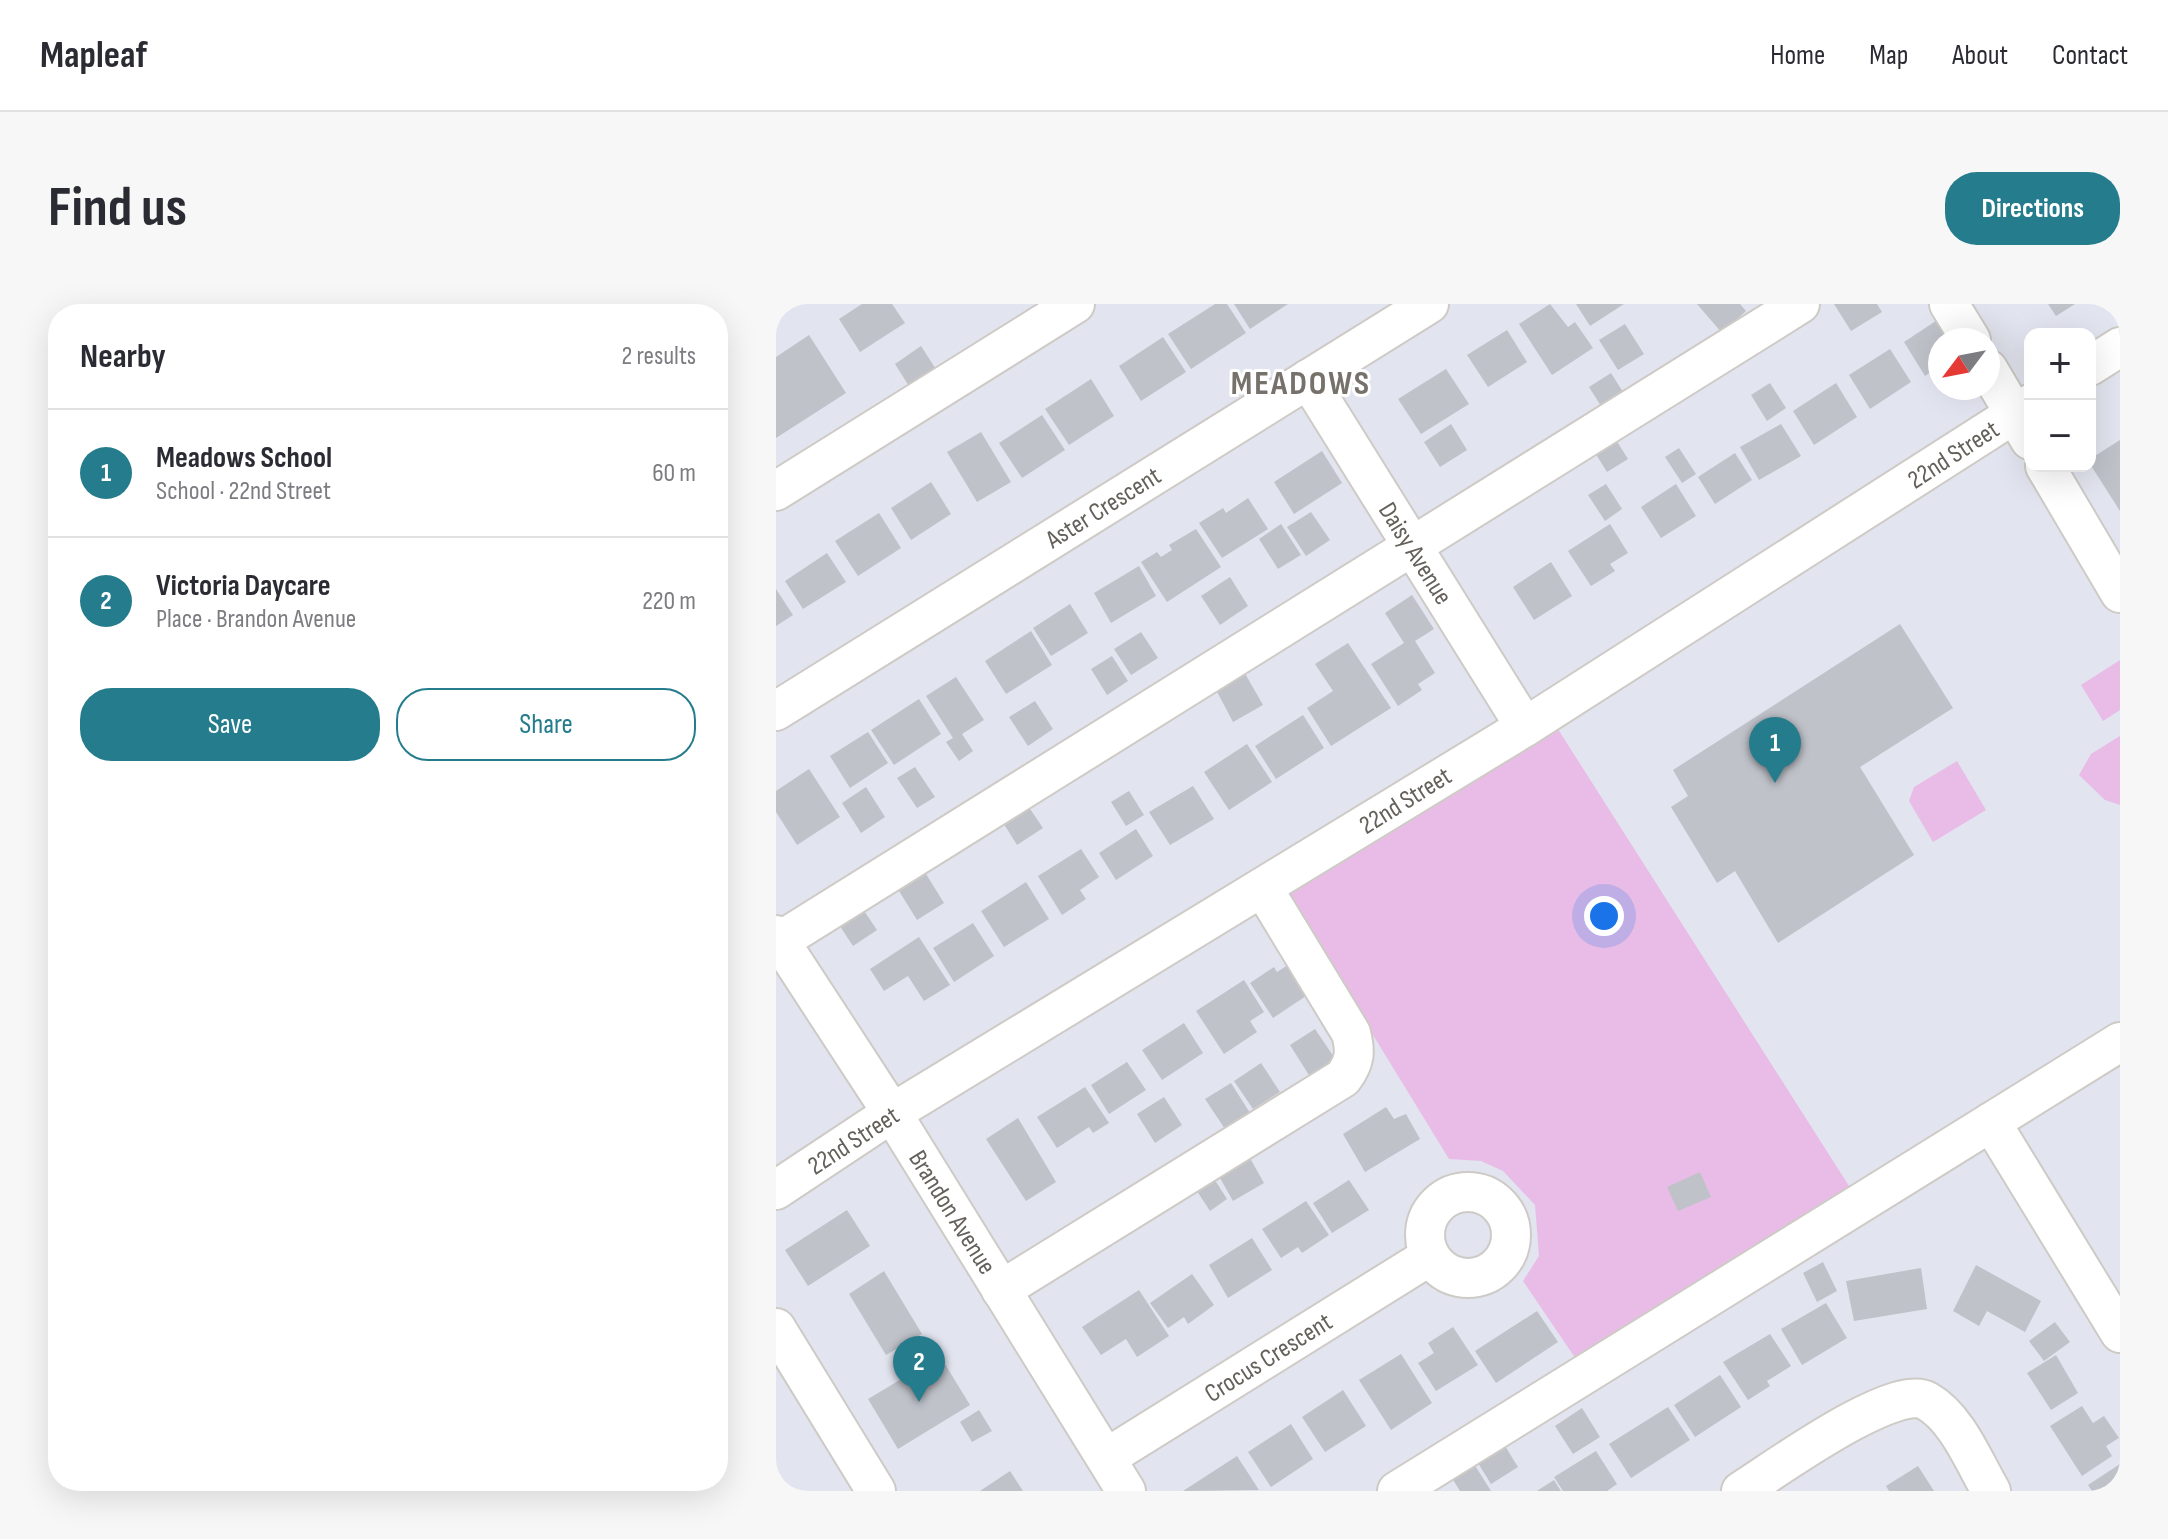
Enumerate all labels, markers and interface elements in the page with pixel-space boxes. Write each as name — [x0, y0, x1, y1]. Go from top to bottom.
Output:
text: Mapleaf — [40, 33, 147, 78]
text: Home — [1770, 39, 1825, 72]
text: Map — [1869, 39, 1908, 72]
text: About — [1952, 39, 2008, 72]
text: Contact — [2052, 39, 2128, 72]
button: Directions — [1945, 172, 2120, 245]
text: Find us — [48, 175, 187, 242]
north arrow — [1928, 328, 2000, 400]
map controls — [2024, 328, 2096, 472]
button: + — [2024, 328, 2096, 400]
text: Nearby — [80, 336, 166, 377]
text: 2 results — [622, 341, 696, 372]
district label: MEADOWS — [1231, 363, 1371, 404]
button: − — [2024, 400, 2096, 472]
street label: 22nd Street — [1902, 414, 2005, 496]
text: Meadows School — [156, 440, 332, 476]
text: 1 — [101, 458, 111, 489]
text: 60 m — [652, 458, 696, 489]
street label: Aster Crescent — [1040, 461, 1167, 556]
text: School · 22nd Street — [156, 476, 331, 507]
street label: Daisy Avenue — [1371, 497, 1458, 611]
text: Victoria Daycare — [156, 568, 331, 604]
text: 2 — [100, 586, 112, 617]
text: 220 m — [642, 586, 696, 617]
text: Place · Brandon Avenue — [156, 604, 356, 635]
button: Save — [80, 688, 380, 761]
button: Share — [396, 688, 696, 761]
pin: 1 — [1749, 717, 1801, 783]
street label: 22nd Street — [1354, 761, 1457, 842]
your location — [1584, 896, 1624, 936]
street label: 22nd Street — [802, 1100, 905, 1182]
street label: Brandon Avenue — [901, 1145, 1002, 1280]
street label: Crocus Crescent — [1199, 1307, 1338, 1410]
pin: 2 — [893, 1336, 945, 1402]

